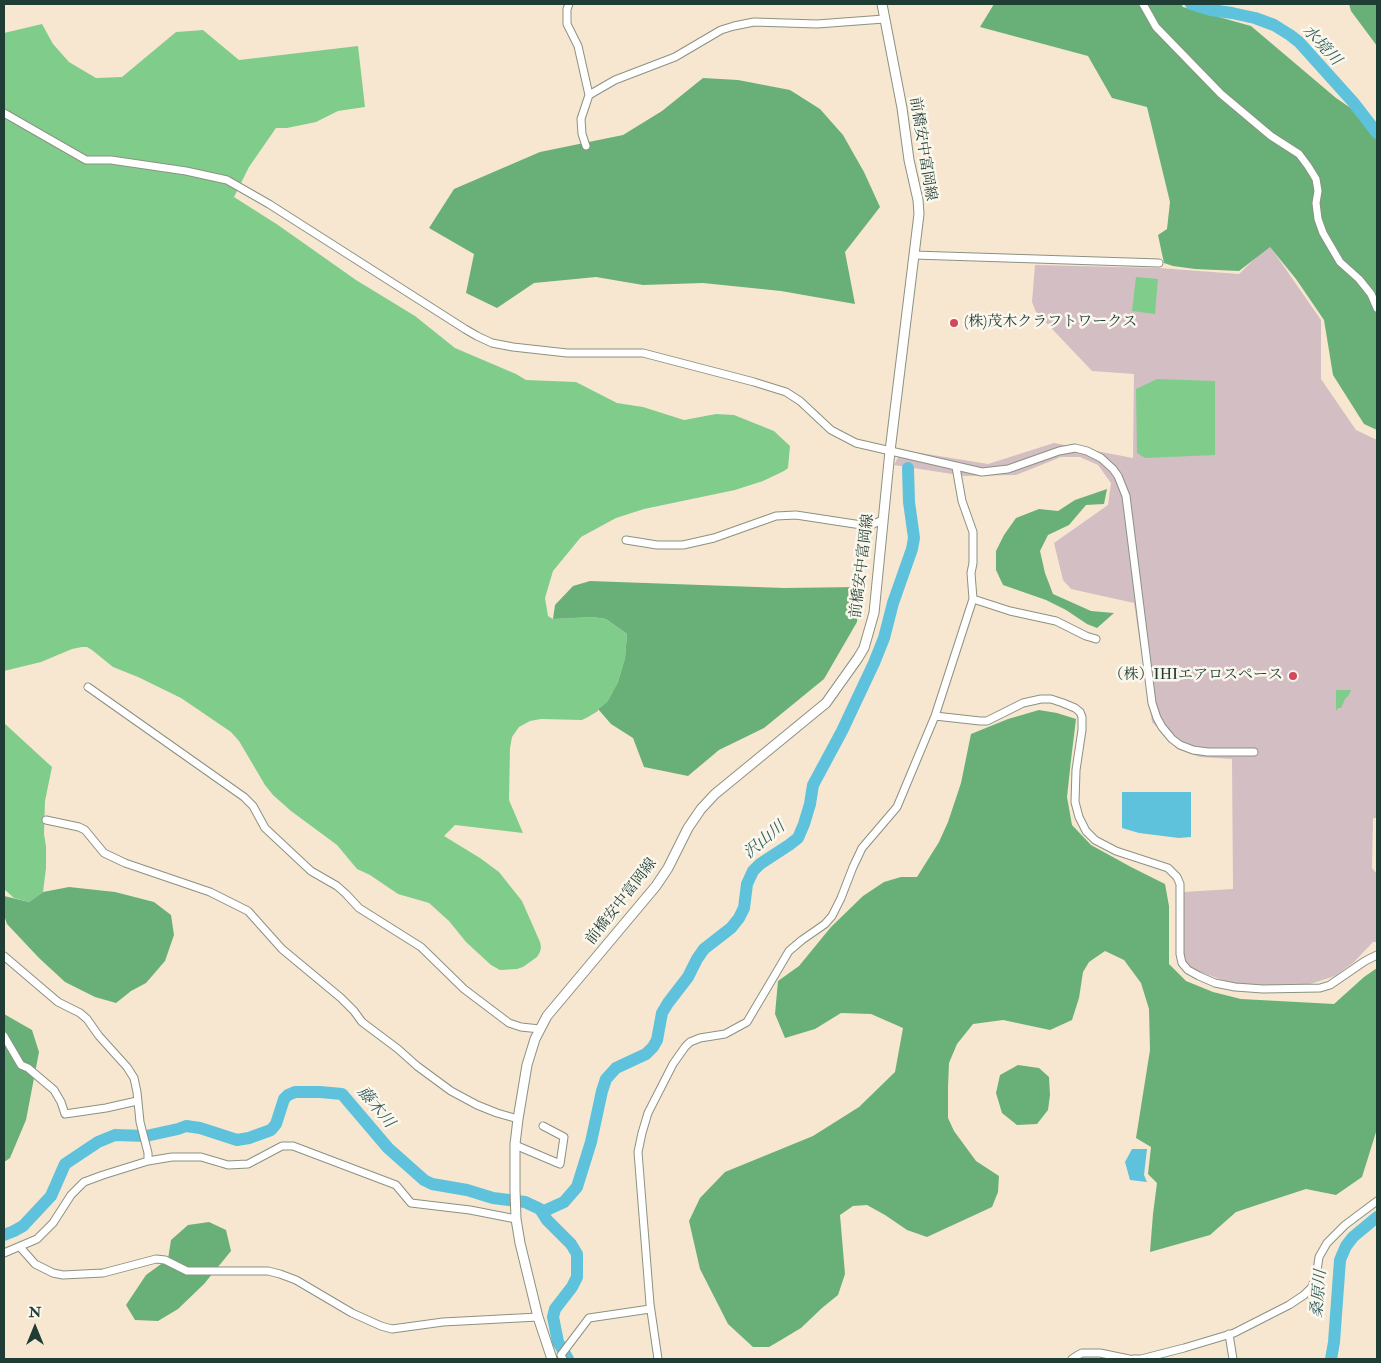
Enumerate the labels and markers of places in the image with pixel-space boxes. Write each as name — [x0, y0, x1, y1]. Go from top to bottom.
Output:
place label: (株)茂木クラフトワークス — [964, 314, 1137, 332]
marker: (株)茂木クラフトワークス — [948, 317, 960, 329]
place label: （株）IHIエアロスペース — [1109, 667, 1283, 685]
marker: （株）IHIエアロスペース — [1287, 670, 1299, 682]

